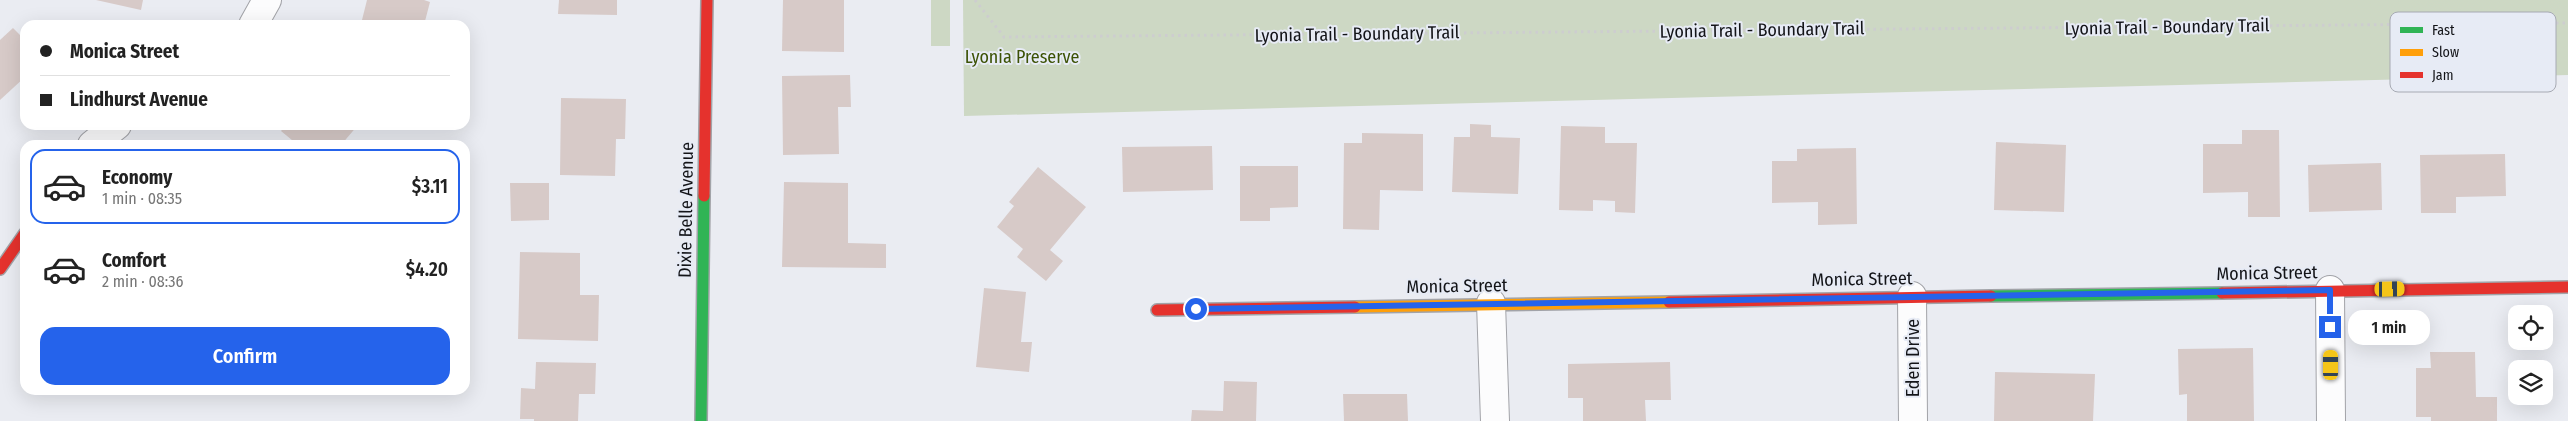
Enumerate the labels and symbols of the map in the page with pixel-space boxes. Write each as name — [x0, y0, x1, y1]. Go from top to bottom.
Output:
legend — [2390, 12, 2556, 92]
street label: Lyonia Trail - Boundary Trail — [2064, 14, 2270, 40]
street label: Lyonia Trail - Boundary Trail — [1659, 17, 1865, 43]
street label: Lyonia Trail - Boundary Trail — [1254, 21, 1460, 47]
text: Fast — [2432, 22, 2455, 39]
text: Slow — [2432, 44, 2459, 61]
park label: Lyonia Preserve — [965, 46, 1079, 68]
text: Jam — [2432, 67, 2453, 84]
street label: Dixie Belle Avenue — [674, 142, 698, 278]
street label: Monica Street — [2216, 261, 2318, 285]
street label: Monica Street — [1811, 267, 1913, 291]
street label: Monica Street — [1406, 274, 1508, 298]
car — [2374, 281, 2405, 297]
route start — [1185, 298, 1207, 320]
callout: 1 min — [2348, 310, 2430, 344]
route end — [2319, 316, 2341, 338]
street label: Eden Drive — [1902, 319, 1924, 397]
car — [2323, 350, 2338, 380]

